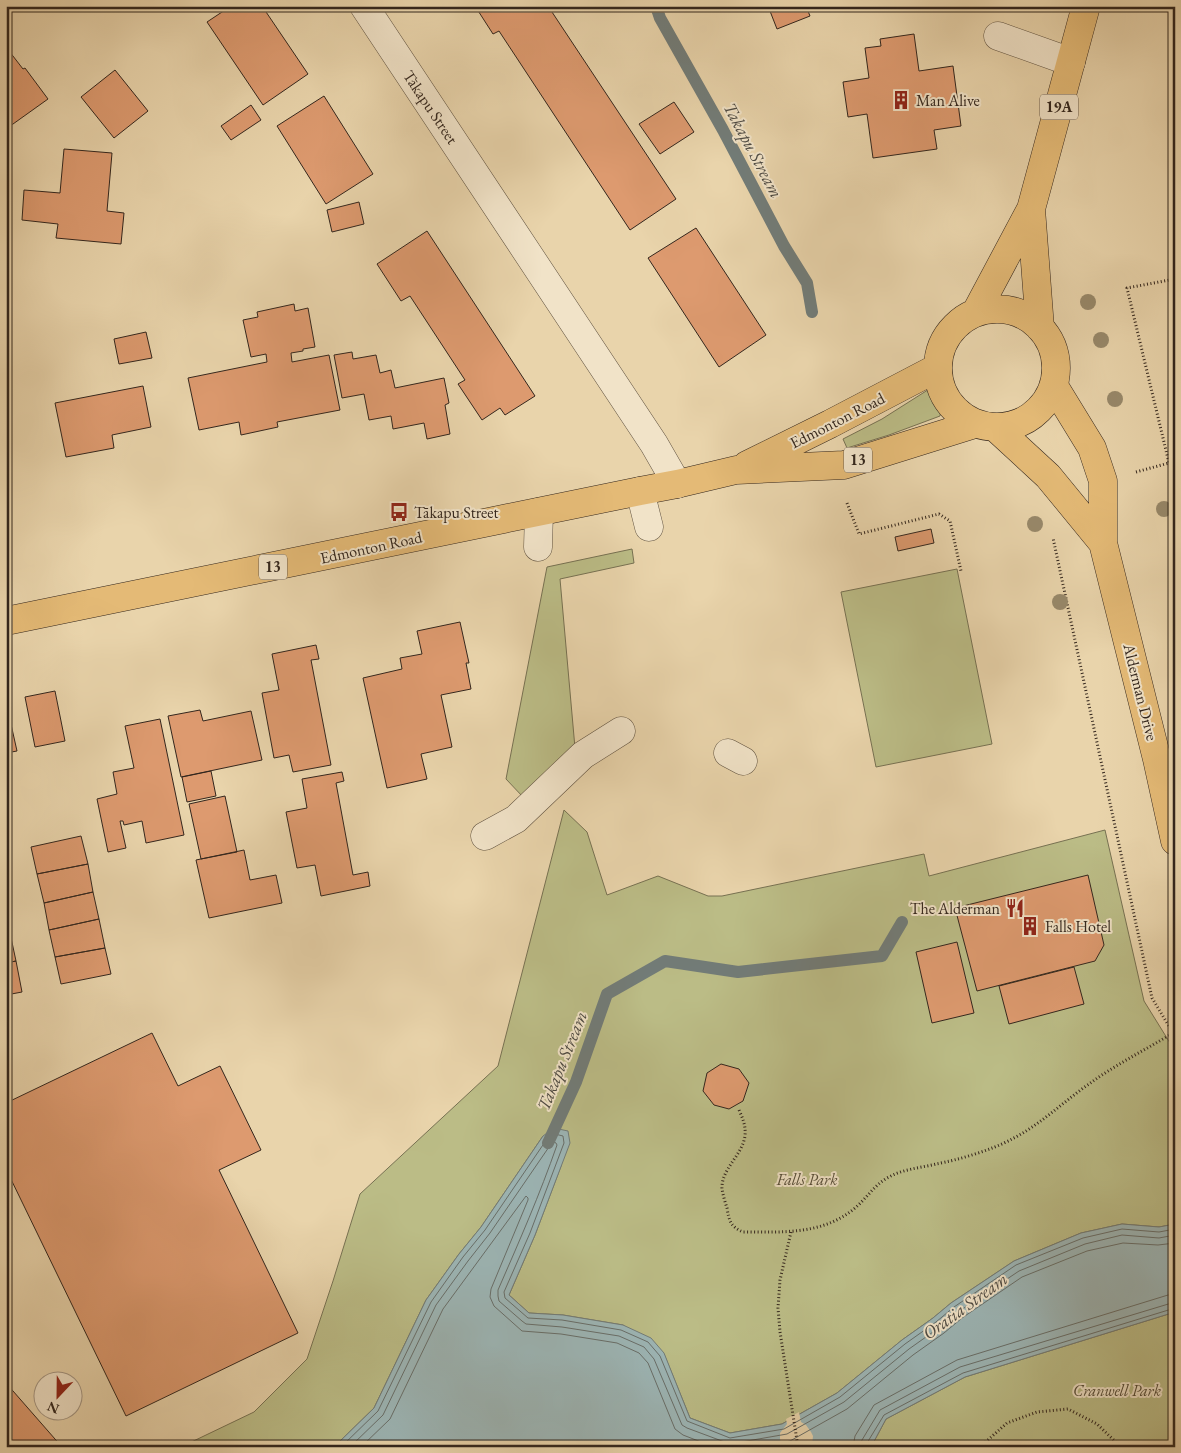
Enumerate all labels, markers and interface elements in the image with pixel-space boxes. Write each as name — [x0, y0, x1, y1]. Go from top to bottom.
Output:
street label: Tākapu Street — [398, 66, 463, 148]
building icon: Man Alive — [890, 89, 912, 111]
place label: Man Alive — [916, 90, 980, 111]
road number: 19A — [1040, 94, 1078, 120]
water label: Takapu Stream — [718, 98, 788, 202]
street label: Edmonton Road — [786, 387, 889, 453]
road number: 13 — [844, 448, 872, 472]
bus stop icon: Tākapu Street — [388, 501, 410, 523]
place label: Tākapu Street — [414, 502, 498, 523]
street label: Edmonton Road — [318, 526, 425, 569]
road number: 13 — [259, 554, 287, 580]
street label: Alderman Drive — [1118, 640, 1163, 743]
restaurant icon: The Alderman — [1004, 897, 1026, 919]
place label: The Alderman — [910, 898, 1001, 919]
building icon: Falls Hotel — [1019, 915, 1041, 937]
place label: Falls Hotel — [1045, 916, 1111, 937]
water label: Takapu Stream — [531, 1008, 593, 1114]
park label: Falls Park — [776, 1169, 838, 1190]
water label: Oratia Stream — [918, 1267, 1012, 1344]
north arrow — [32, 1370, 82, 1420]
park label: Cranwell Park — [1073, 1380, 1162, 1401]
text: N — [44, 1397, 62, 1419]

